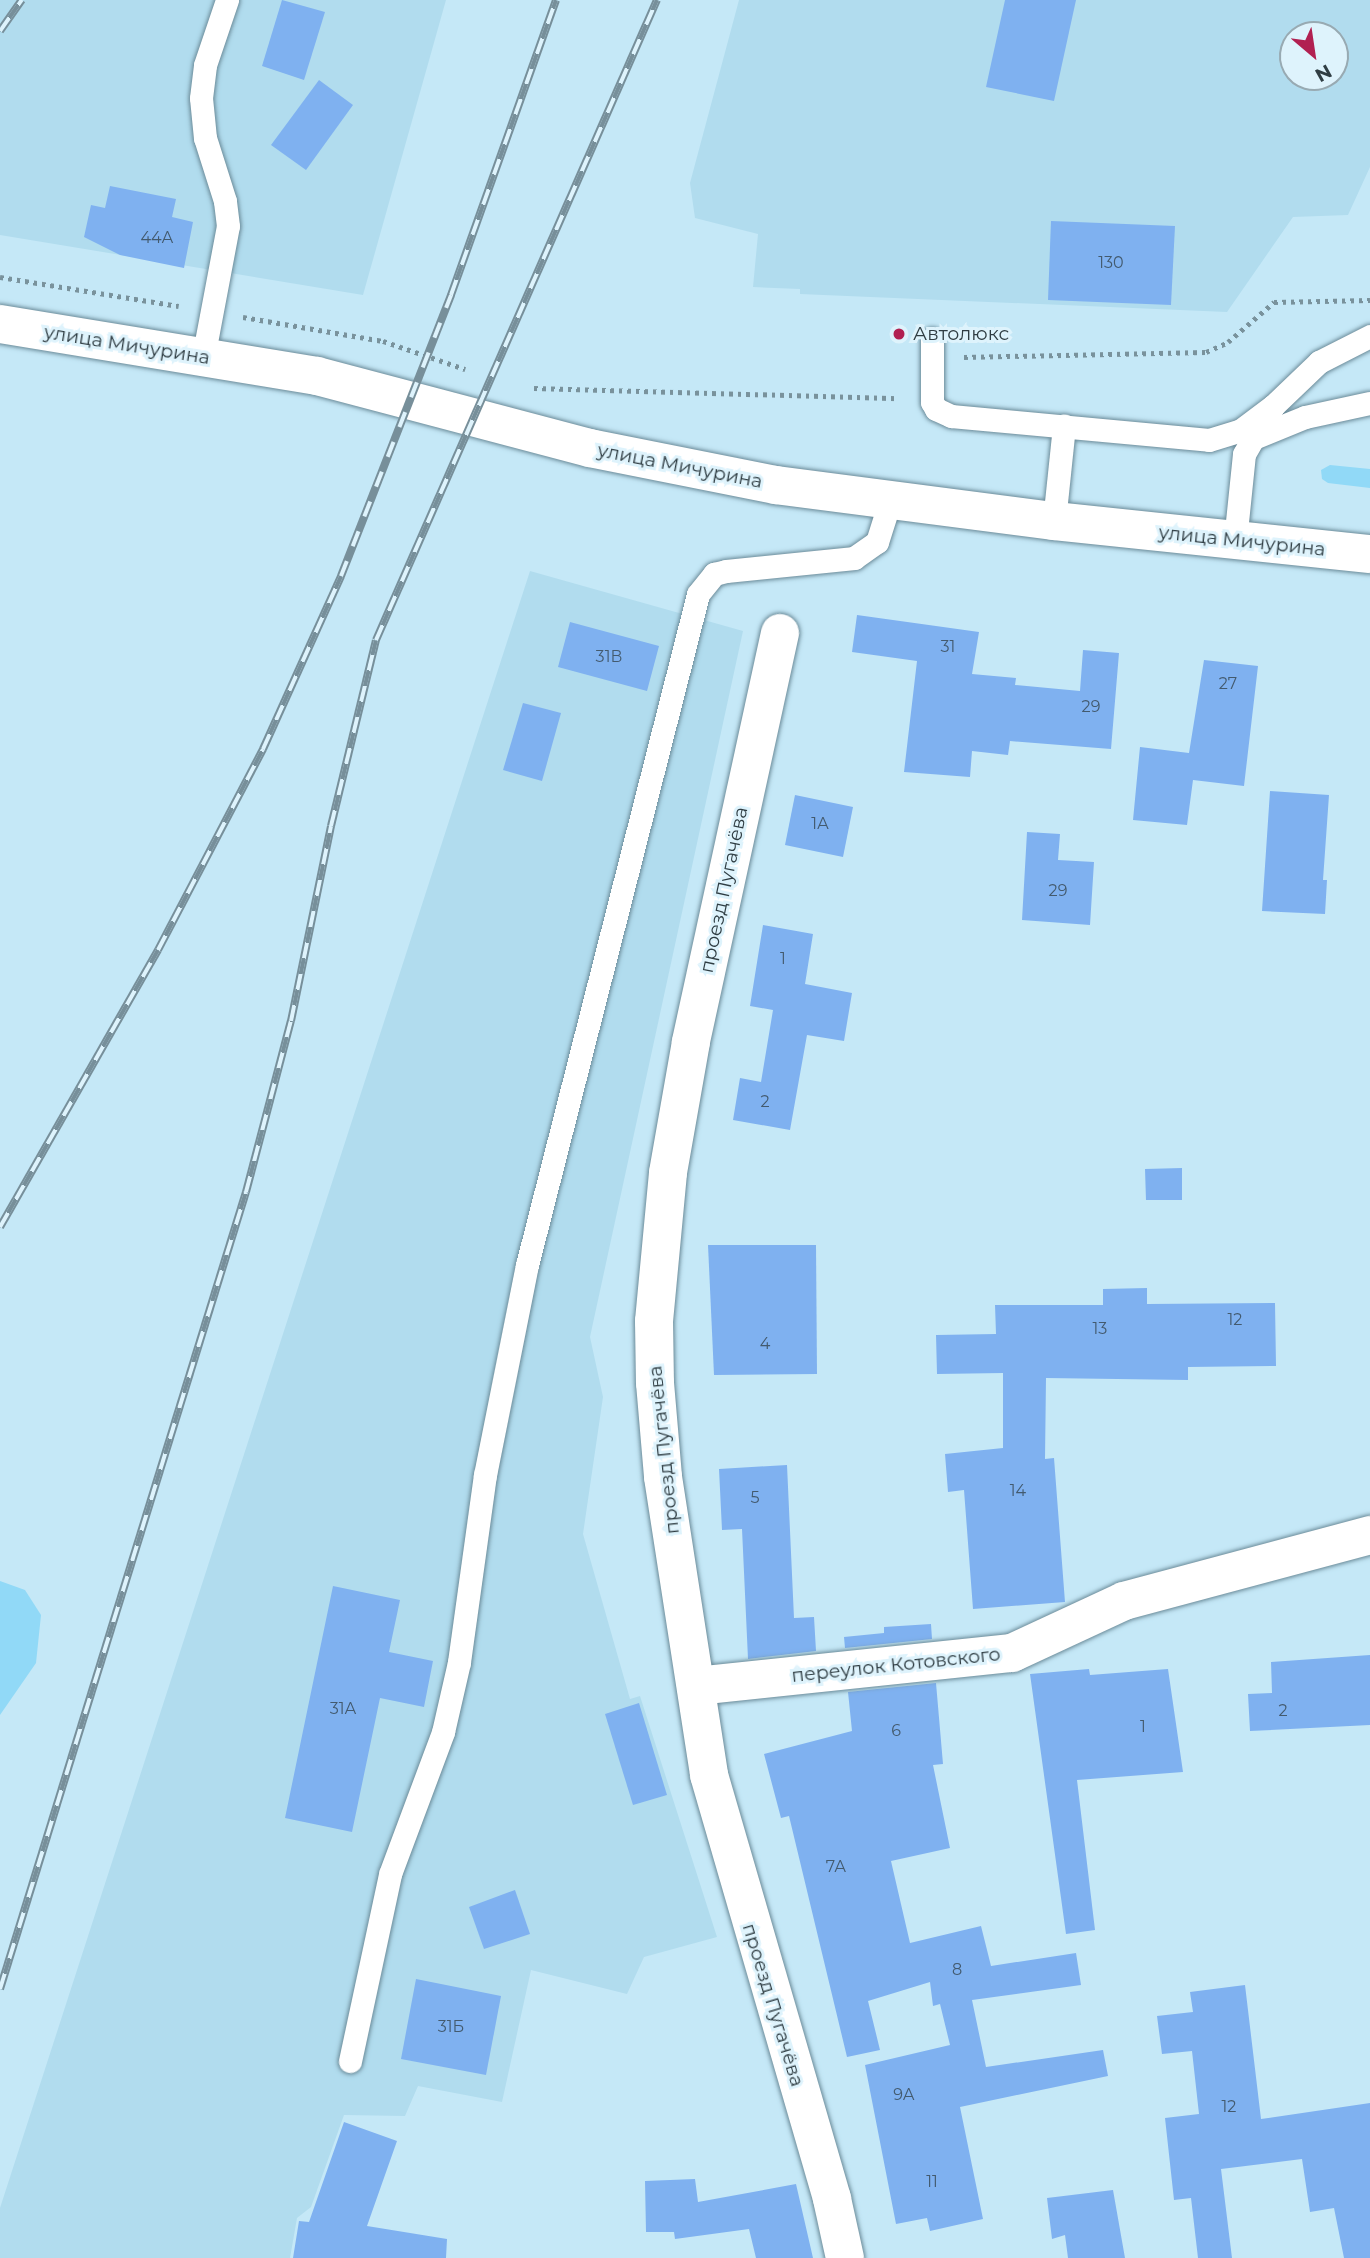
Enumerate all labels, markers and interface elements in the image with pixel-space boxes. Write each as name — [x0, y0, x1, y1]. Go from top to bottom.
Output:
north arrow — [1279, 21, 1349, 91]
text: N — [1311, 59, 1336, 87]
house number: 44А — [140, 228, 174, 248]
house number: 130 — [1098, 253, 1124, 273]
street label: улица Мичурина — [42, 321, 212, 369]
place label: Автолюкс — [913, 323, 1009, 345]
marker: Автолюкс — [891, 326, 907, 342]
street label: улица Мичурина — [596, 439, 764, 493]
street label: улица Мичурина — [1157, 521, 1327, 561]
house number: 31 — [941, 637, 955, 657]
house number: 31В — [596, 647, 622, 667]
house number: 27 — [1219, 674, 1237, 694]
house number: 29 — [1082, 697, 1100, 717]
street label: проезд Пугачёва — [695, 805, 753, 975]
house number: 1А — [811, 814, 829, 834]
house number: 29 — [1049, 881, 1067, 901]
house number: 1 — [780, 949, 786, 969]
house number: 2 — [760, 1092, 770, 1112]
house number: 12 — [1228, 1310, 1242, 1330]
house number: 13 — [1093, 1319, 1107, 1339]
house number: 4 — [760, 1334, 770, 1354]
street label: проезд Пугачёва — [644, 1365, 684, 1535]
house number: 14 — [1010, 1481, 1026, 1501]
house number: 5 — [750, 1488, 760, 1508]
street label: переулок Котовского — [790, 1643, 1002, 1687]
house number: 31А — [330, 1699, 356, 1719]
house number: 2 — [1278, 1701, 1288, 1721]
house number: 1 — [1140, 1717, 1146, 1737]
house number: 6 — [891, 1721, 901, 1741]
house number: 7А — [826, 1857, 846, 1877]
street label: проезд Пугачёва — [737, 1921, 809, 2089]
house number: 8 — [952, 1960, 962, 1980]
house number: 31Б — [438, 2017, 464, 2037]
house number: 9А — [893, 2085, 915, 2105]
house number: 12 — [1222, 2097, 1236, 2117]
house number: 11 — [926, 2172, 938, 2192]

